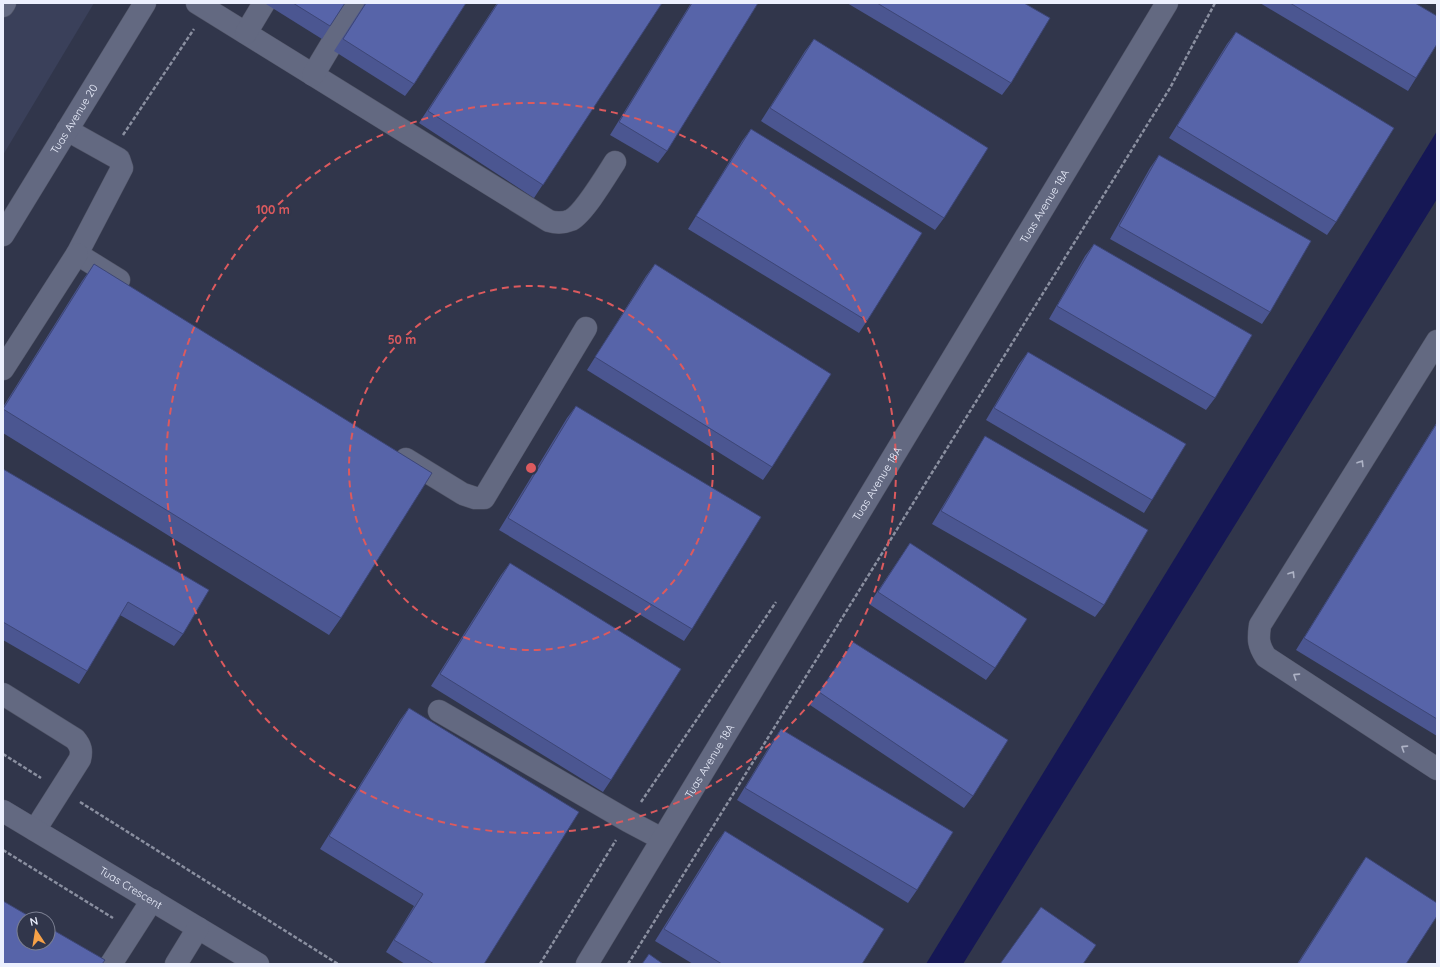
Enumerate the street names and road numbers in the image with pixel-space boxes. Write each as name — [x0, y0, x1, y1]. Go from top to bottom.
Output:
street label: Tuas Avenue 20 — [47, 81, 101, 157]
street label: Tuas Avenue 18A — [1017, 167, 1072, 246]
street label: Tuas Avenue 18A — [849, 444, 905, 523]
street label: Tuas Avenue 18A — [682, 721, 737, 801]
street label: Tuas Crescent — [97, 863, 165, 912]

